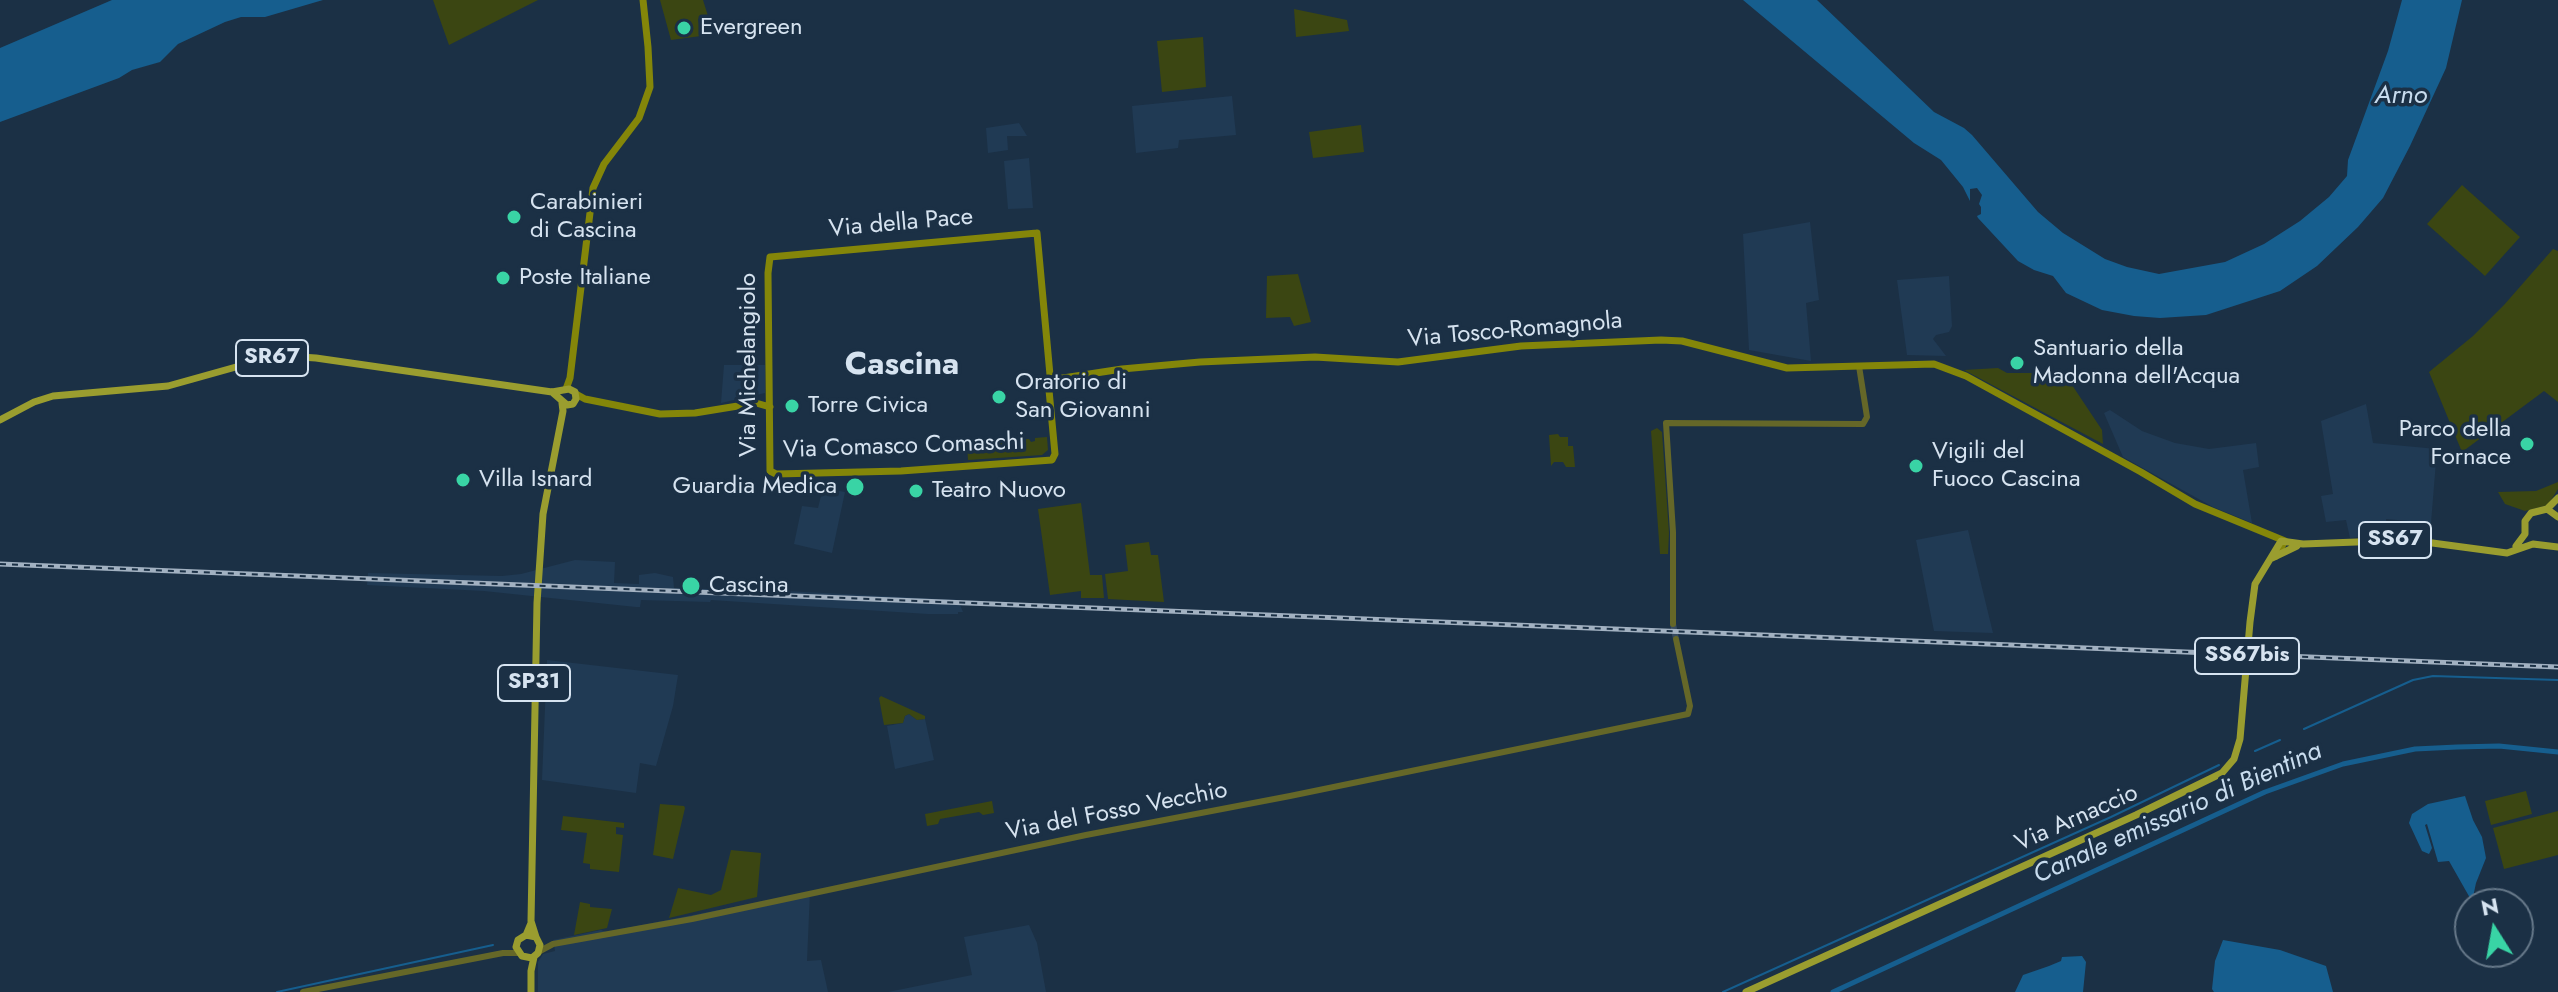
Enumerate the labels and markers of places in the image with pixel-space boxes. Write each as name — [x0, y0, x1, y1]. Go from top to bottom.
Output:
place label: Evergreen — [700, 14, 803, 42]
marker: Evergreen — [675, 19, 693, 37]
place label: Carabinieri di Cascina — [530, 189, 643, 245]
marker: Carabinieri di Cascina — [505, 208, 523, 226]
place label: Poste Italiane — [519, 264, 651, 292]
marker: Poste Italiane — [494, 269, 512, 287]
place label: Santuario della Madonna dell'Acqua — [2033, 335, 2240, 391]
marker: Santuario della Madonna dell'Acqua — [2008, 354, 2026, 372]
place label: Oratorio di San Giovanni — [1015, 369, 1151, 425]
marker: Oratorio di San Giovanni — [990, 388, 1008, 406]
place label: Torre Civica — [808, 392, 928, 420]
marker: Torre Civica — [783, 397, 801, 415]
place label: Parco della Fornace — [2399, 416, 2511, 472]
marker: Parco della Fornace — [2518, 435, 2536, 453]
place label: Vigili del Fuoco Cascina — [1932, 438, 2081, 494]
marker: Vigili del Fuoco Cascina — [1907, 457, 1925, 475]
place label: Villa Isnard — [479, 466, 592, 494]
marker: Villa Isnard — [454, 471, 472, 489]
place label: Guardia Medica — [673, 473, 837, 501]
marker: Guardia Medica — [844, 476, 866, 498]
place label: Teatro Nuovo — [932, 477, 1066, 505]
marker: Teatro Nuovo — [907, 482, 925, 500]
place label: Cascina — [709, 572, 789, 600]
marker: Cascina — [680, 575, 702, 597]

